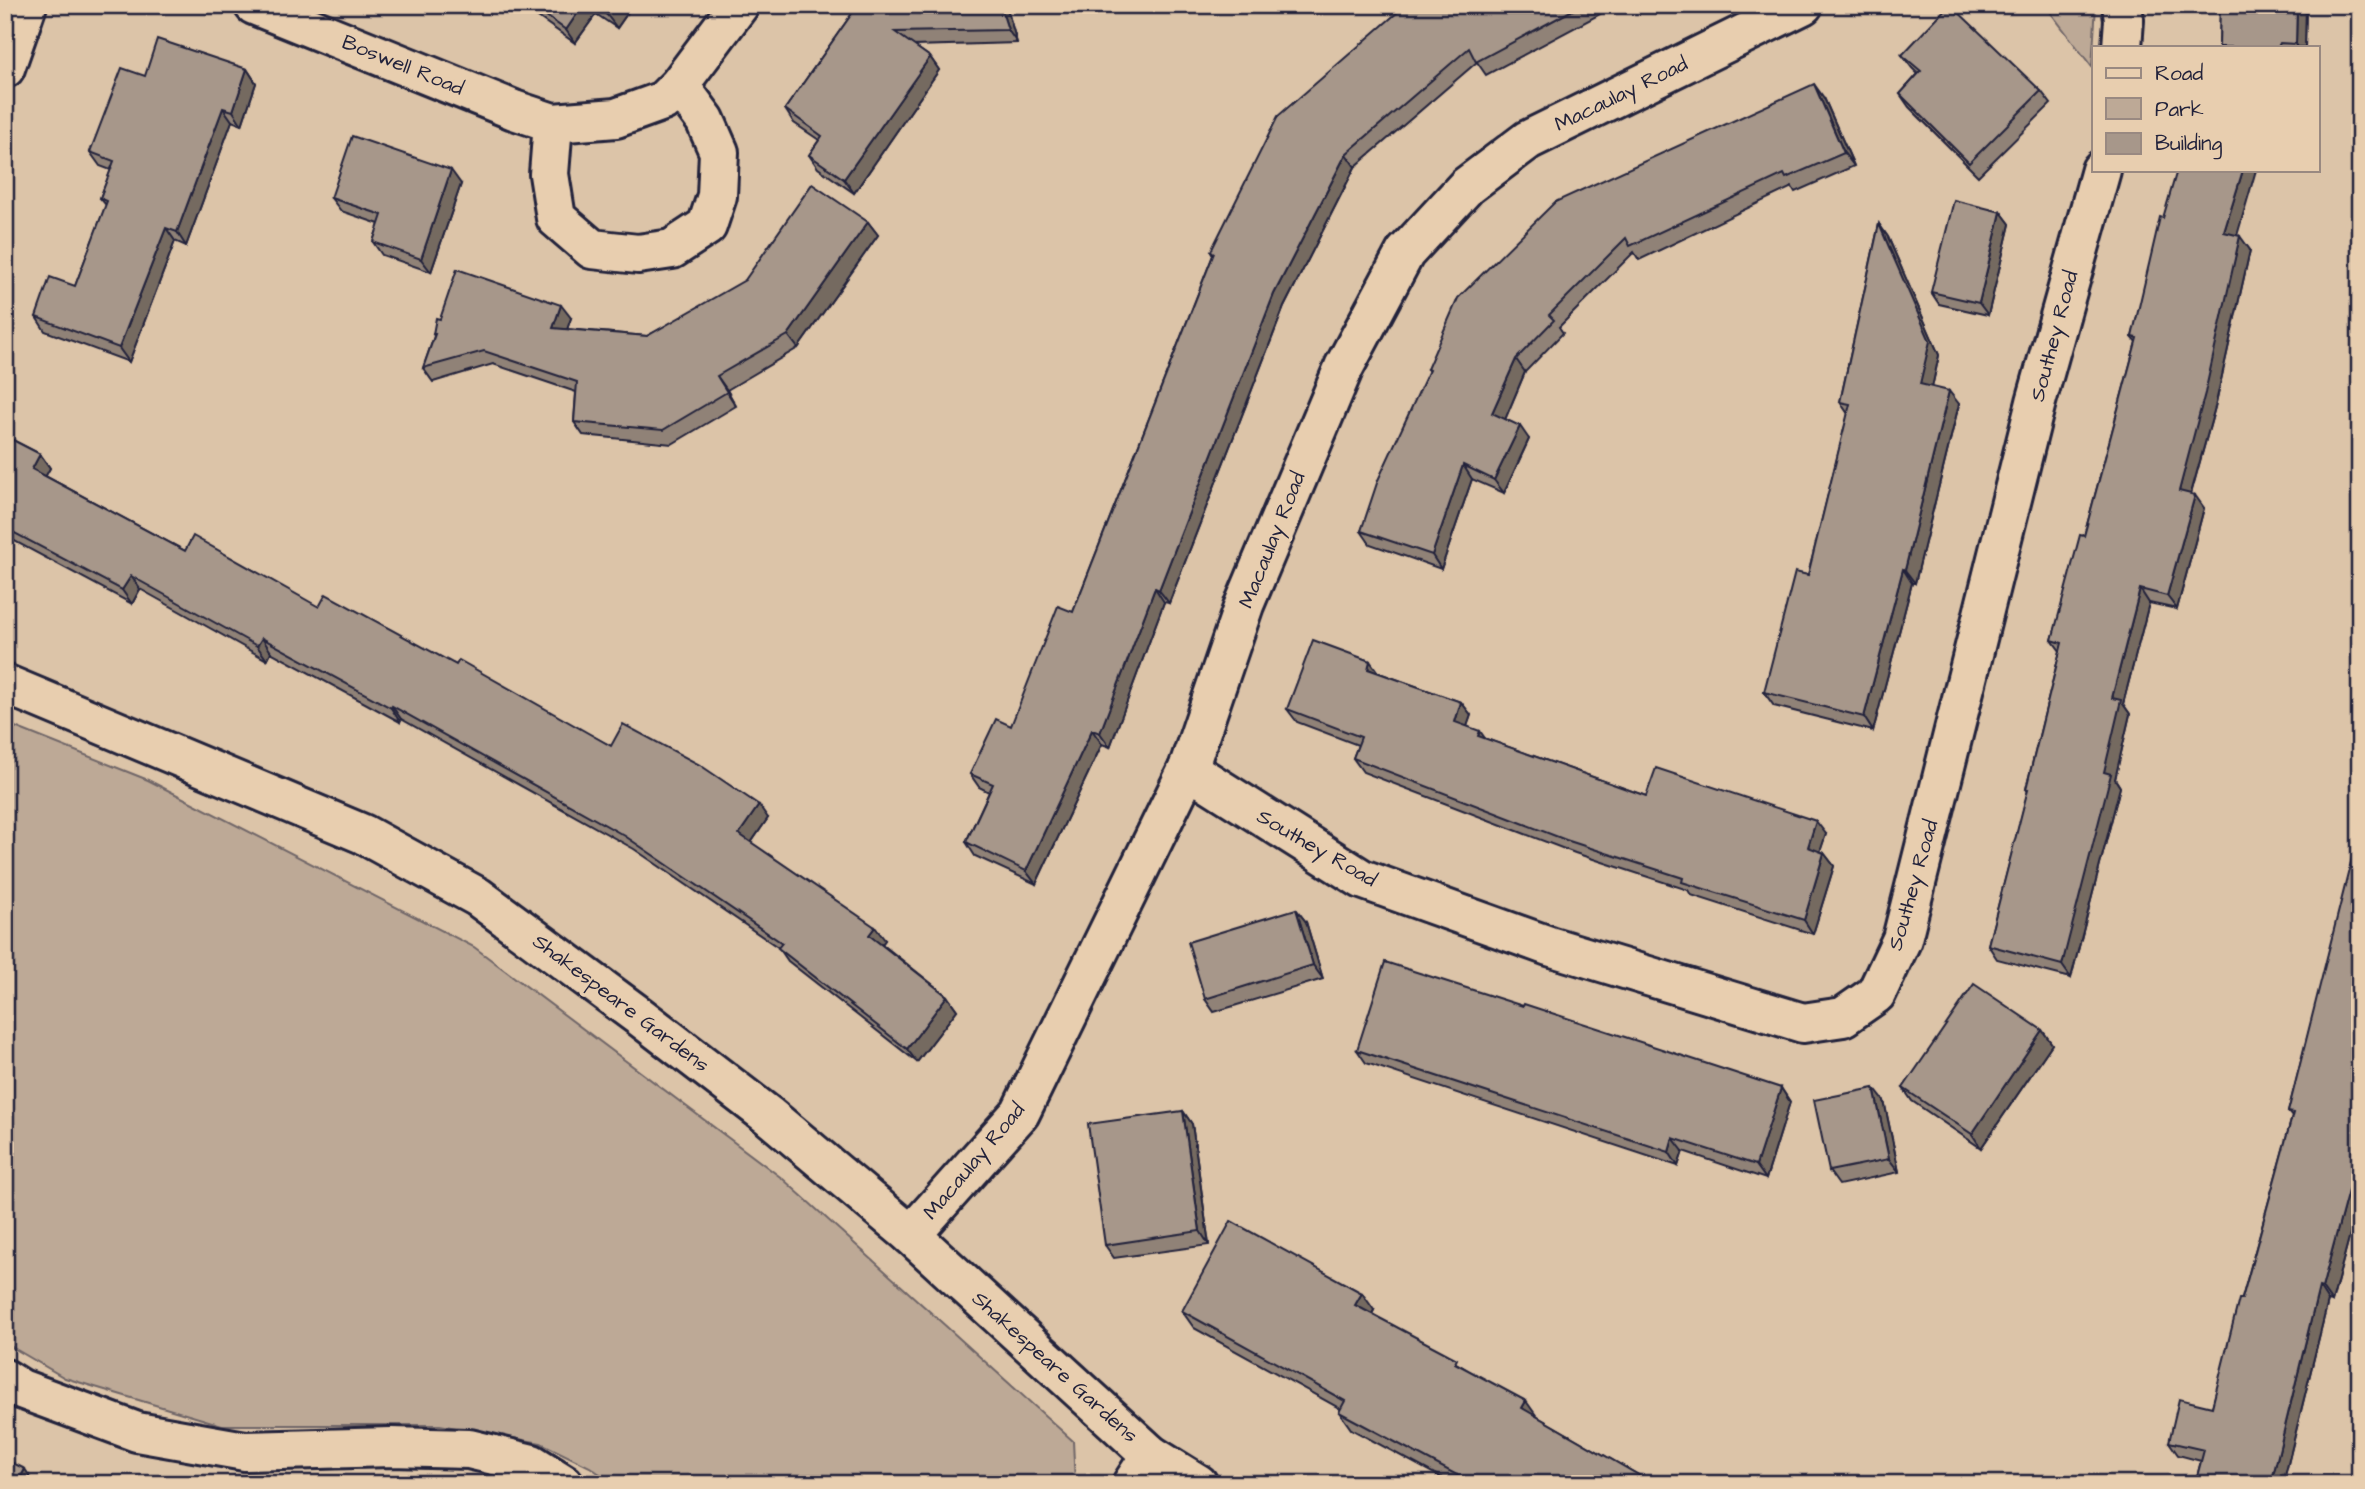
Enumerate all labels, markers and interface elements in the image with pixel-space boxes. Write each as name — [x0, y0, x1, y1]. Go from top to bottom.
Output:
street label: Boswell Road — [338, 27, 468, 103]
legend — [2092, 46, 2320, 172]
street label: Macaulay Road — [1550, 49, 1694, 141]
text: Road — [2155, 59, 2203, 88]
text: Park — [2155, 95, 2204, 124]
text: Building — [2155, 129, 2223, 160]
street label: Southey Road — [2023, 267, 2087, 405]
street label: Macaulay Road — [1231, 467, 1315, 613]
street label: Southey Road — [1251, 802, 1383, 896]
street label: Southey Road — [1881, 816, 1947, 954]
street label: Shakespeare Gardens — [526, 927, 715, 1080]
street label: Macaulay Road — [916, 1096, 1033, 1227]
street label: Shakespeare Gardens — [965, 1284, 1144, 1450]

